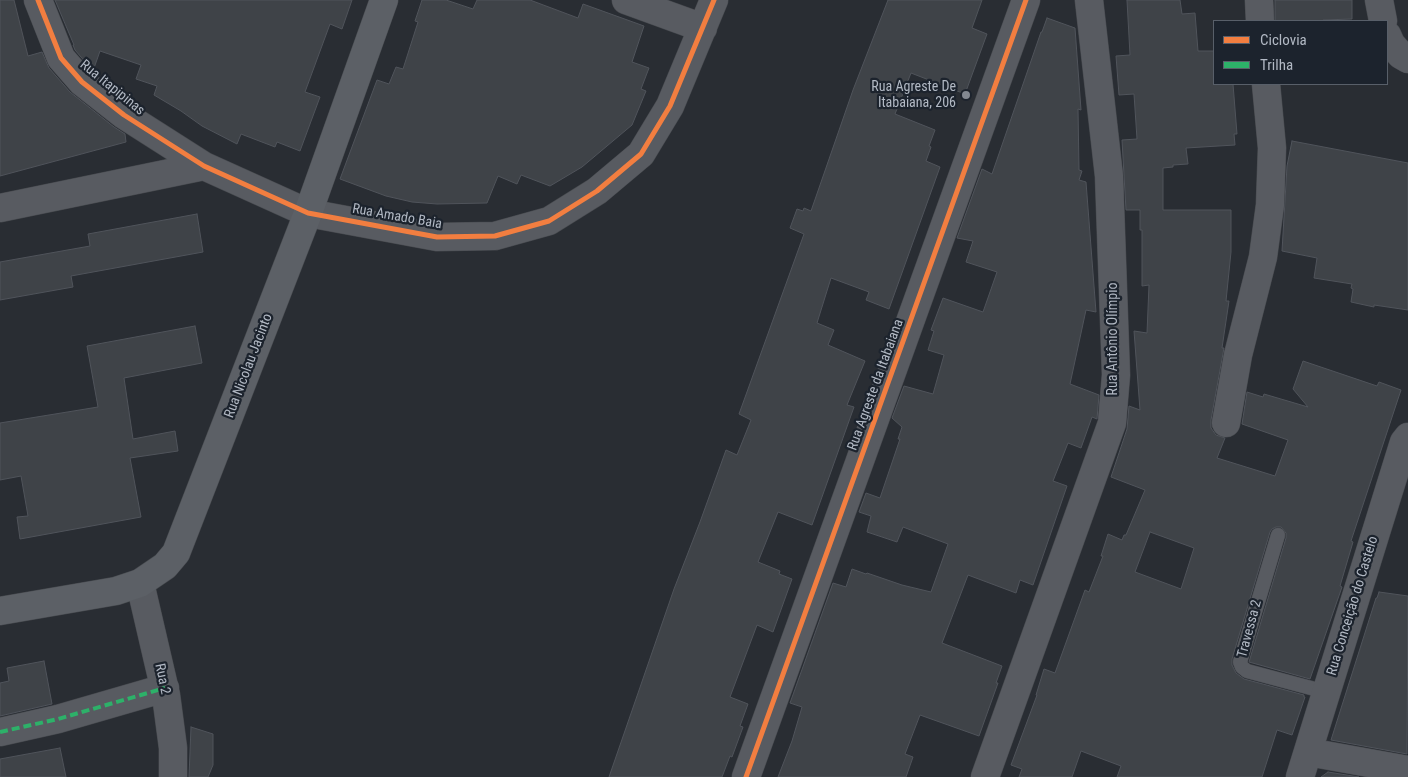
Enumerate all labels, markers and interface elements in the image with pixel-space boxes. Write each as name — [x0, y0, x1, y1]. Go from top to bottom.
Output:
legend — [1213, 20, 1388, 85]
text: Ciclovia — [1260, 31, 1307, 49]
text: Trilha — [1260, 56, 1293, 74]
street label: Rua Itapipinas — [76, 57, 148, 119]
place label: Rua Agreste De Itabaiana, 206 — [871, 79, 956, 111]
marker: Rua Agreste De Itabaiana, 206 — [960, 89, 972, 101]
street label: Rua Amado Baia — [351, 201, 443, 233]
street label: Rua Antônio Olímpio — [1105, 283, 1121, 395]
street label: Rua Nicolau Jacinto — [221, 311, 277, 421]
street label: Rua Agreste da Itabaiana — [844, 317, 908, 453]
street label: Rua Conceição do Castelo — [1324, 534, 1382, 678]
street label: Travessa 2 — [1234, 598, 1266, 660]
street label: Rua 2 — [151, 662, 173, 696]

